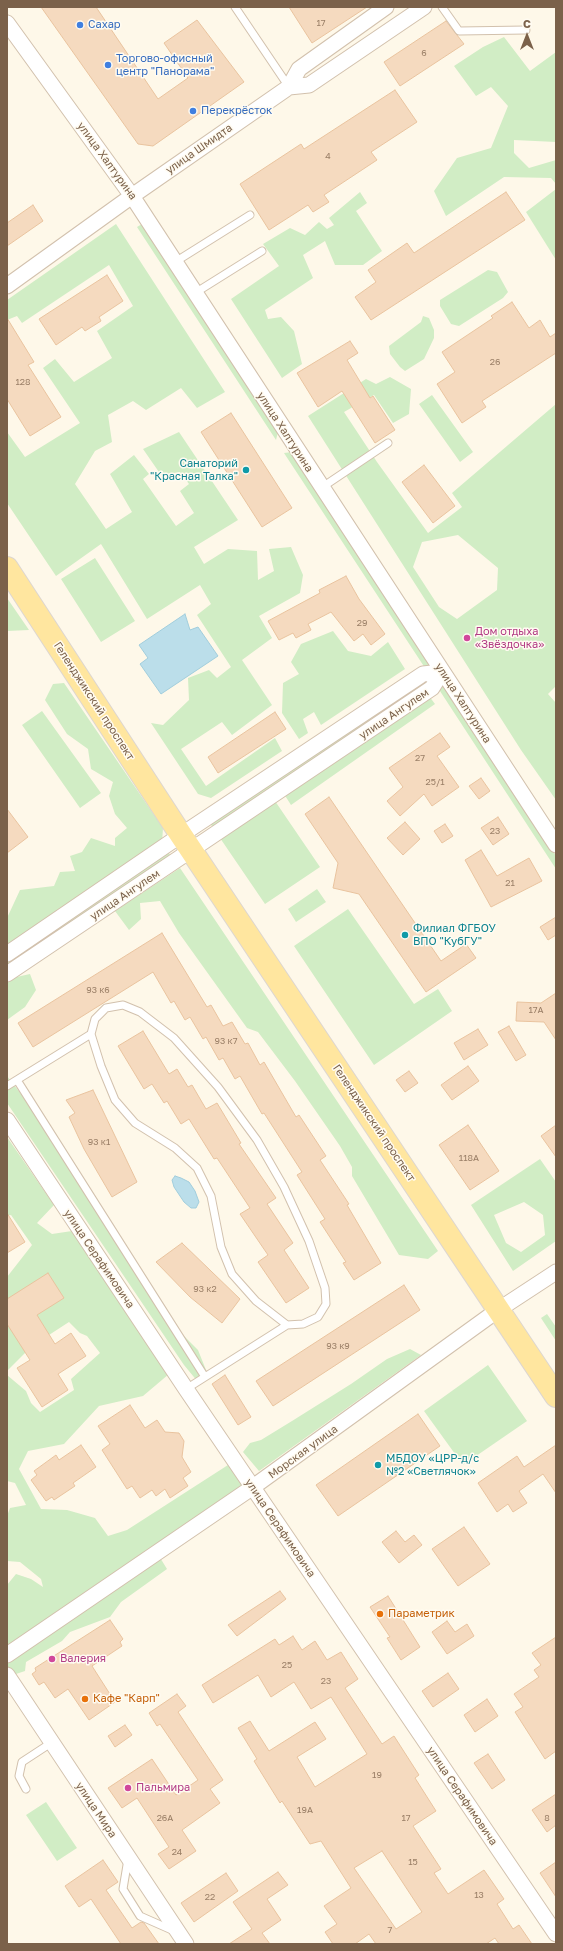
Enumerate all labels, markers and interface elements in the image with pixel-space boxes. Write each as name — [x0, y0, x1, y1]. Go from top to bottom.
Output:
north arrow — [507, 16, 547, 56]
text: С — [523, 17, 531, 30]
place label: Сахар — [88, 18, 121, 32]
house number: 17 — [316, 18, 326, 28]
marker: Сахар — [75, 20, 85, 30]
house number: 6 — [421, 48, 427, 58]
place label: Торгово-офисный центр "Панорама" — [116, 52, 214, 78]
marker: Торгово-офисный центр "Панорама" — [103, 60, 113, 70]
place label: Перекрёсток — [201, 104, 272, 118]
marker: Перекрёсток — [188, 106, 198, 116]
street label: улица Халтурина — [74, 120, 140, 202]
street label: улица Шмидта — [163, 121, 235, 177]
house number: 4 — [325, 151, 331, 161]
house number: 26 — [490, 357, 500, 367]
house number: 128 — [15, 377, 31, 387]
street label: улица Халтурина — [254, 389, 316, 475]
place label: Санаторий "Красная Талка" — [150, 457, 238, 483]
marker: Санаторий "Красная Талка" — [241, 465, 251, 475]
house number: 29 — [357, 618, 367, 628]
place label: Дом отдыха «Звёздочка» — [475, 625, 544, 651]
marker: Дом отдыха «Звёздочка» — [462, 633, 472, 643]
street label: Геленджикский проспект — [51, 639, 137, 763]
street label: улица Халтурина — [432, 660, 494, 746]
street label: улица Ангулем — [357, 686, 431, 742]
house number: 27 — [415, 753, 425, 763]
house number: 25/1 — [425, 777, 445, 787]
house number: 23 — [490, 826, 500, 836]
street label: улица Ангулем — [88, 867, 162, 923]
house number: 21 — [505, 878, 515, 888]
place label: Филиал ФГБОУ ВПО "КубГУ" — [413, 922, 496, 948]
marker: Филиал ФГБОУ ВПО "КубГУ" — [400, 930, 410, 940]
house number: 93 к6 — [86, 985, 110, 995]
house number: 17А — [528, 1005, 544, 1015]
house number: 93 к7 — [215, 1036, 237, 1046]
street label: Геленджикский проспект — [330, 1062, 418, 1184]
house number: 93 к1 — [88, 1137, 110, 1147]
house number: 118А — [459, 1153, 479, 1163]
street label: улица Серафимовича — [61, 1207, 137, 1311]
house number: 93 к2 — [193, 1284, 217, 1294]
house number: 93 к9 — [326, 1341, 350, 1351]
street label: Морская улица — [266, 1422, 340, 1482]
place label: МБДОУ «ЦРР-д/с №2 «Светлячок» — [386, 1452, 479, 1478]
marker: МБДОУ «ЦРР-д/с №2 «Светлячок» — [373, 1460, 383, 1470]
street label: улица Серафимовича — [242, 1476, 318, 1580]
place label: Параметрик — [388, 1607, 455, 1621]
marker: Параметрик — [375, 1609, 385, 1619]
place label: Валерия — [60, 1652, 106, 1666]
marker: Валерия — [47, 1654, 57, 1664]
house number: 25 — [282, 1660, 292, 1670]
house number: 23 — [321, 1676, 331, 1686]
place label: Кафе "Карп" — [93, 1692, 160, 1706]
marker: Кафе "Карп" — [80, 1694, 90, 1704]
street label: улица Серафимовича — [424, 1744, 500, 1848]
house number: 19 — [372, 1770, 382, 1780]
street label: улица Мира — [73, 1780, 119, 1840]
place label: Пальмира — [136, 1781, 190, 1795]
marker: Пальмира — [123, 1783, 133, 1793]
house number: 19А — [297, 1805, 313, 1815]
house number: 26А — [157, 1813, 173, 1823]
house number: 17 — [401, 1813, 411, 1823]
house number: 8 — [544, 1813, 550, 1823]
house number: 24 — [172, 1847, 182, 1857]
house number: 15 — [408, 1857, 418, 1867]
house number: 13 — [474, 1890, 484, 1900]
house number: 22 — [205, 1892, 215, 1902]
house number: 7 — [388, 1925, 392, 1935]

